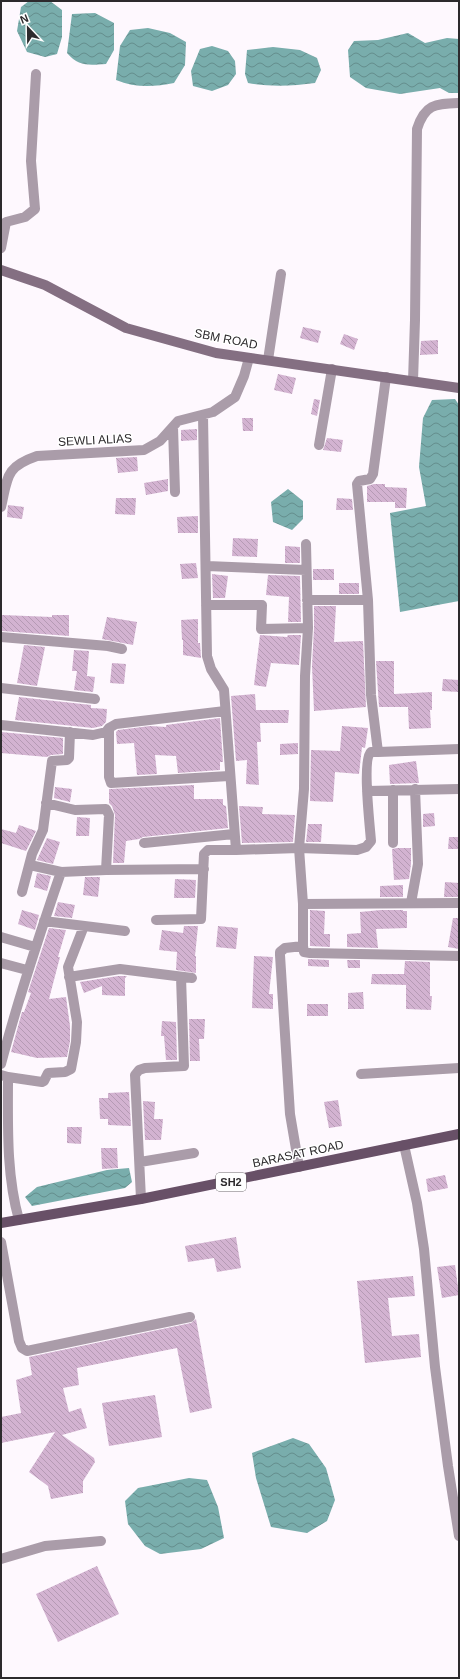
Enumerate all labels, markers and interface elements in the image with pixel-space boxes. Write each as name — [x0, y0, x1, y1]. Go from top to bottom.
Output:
north arrow — [8, 8, 48, 48]
text: N — [18, 12, 30, 26]
street label: SBM ROAD — [193, 326, 259, 352]
street label: SEWLI ALIAS — [58, 431, 132, 449]
street label: BARASAT ROAD — [251, 1137, 345, 1171]
road number: SH2 — [216, 1173, 246, 1191]

